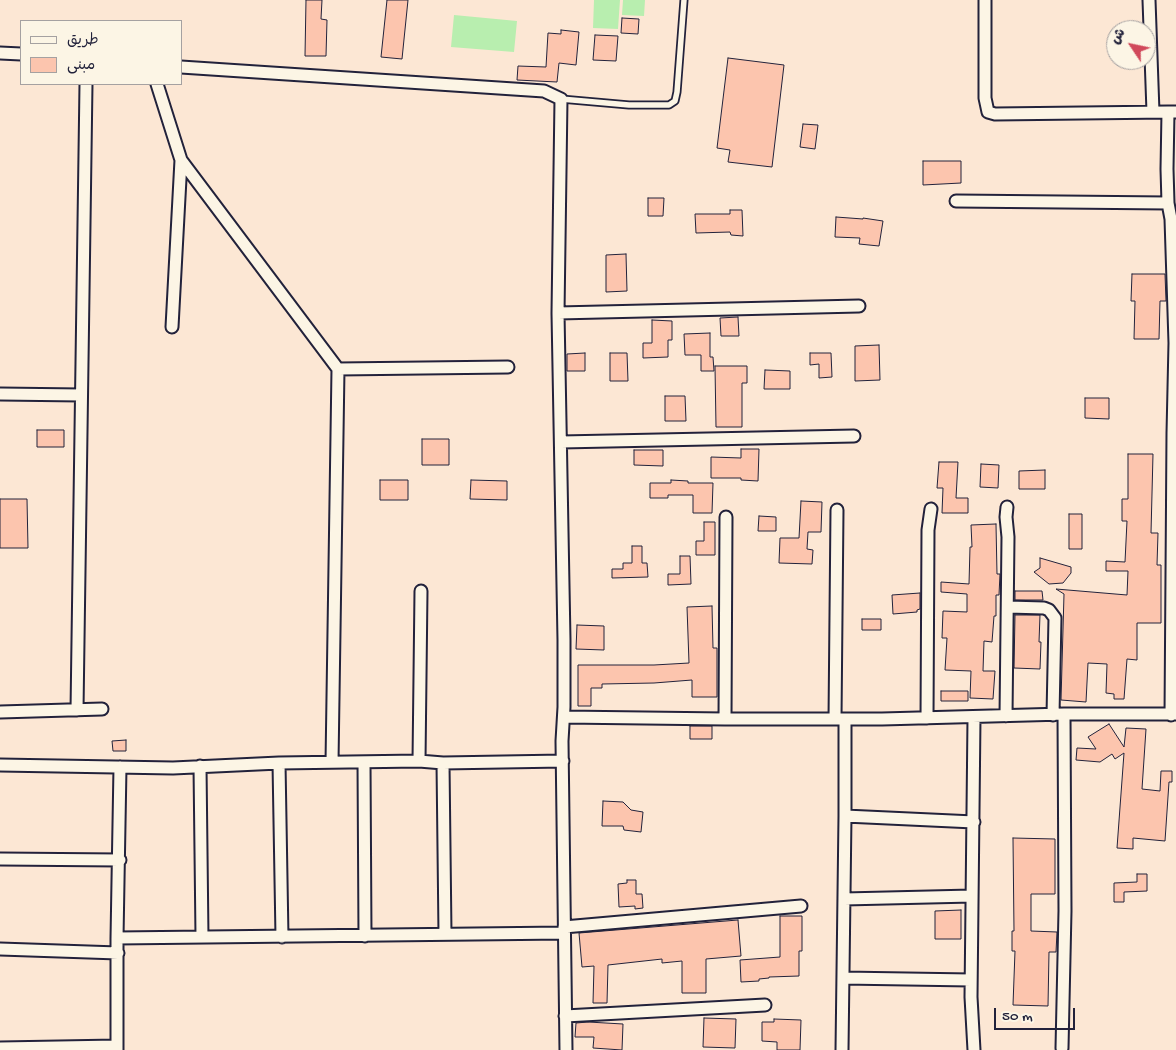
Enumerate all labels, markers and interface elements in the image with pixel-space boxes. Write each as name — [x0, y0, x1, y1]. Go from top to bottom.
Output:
legend — [20, 20, 182, 85]
north arrow — [1106, 20, 1156, 70]
text: ش — [1108, 26, 1130, 48]
text: طريق — [67, 32, 99, 50]
text: مبنى — [67, 57, 95, 75]
scale bar — [996, 998, 1077, 1030]
text: 50 m — [1002, 1008, 1033, 1026]

